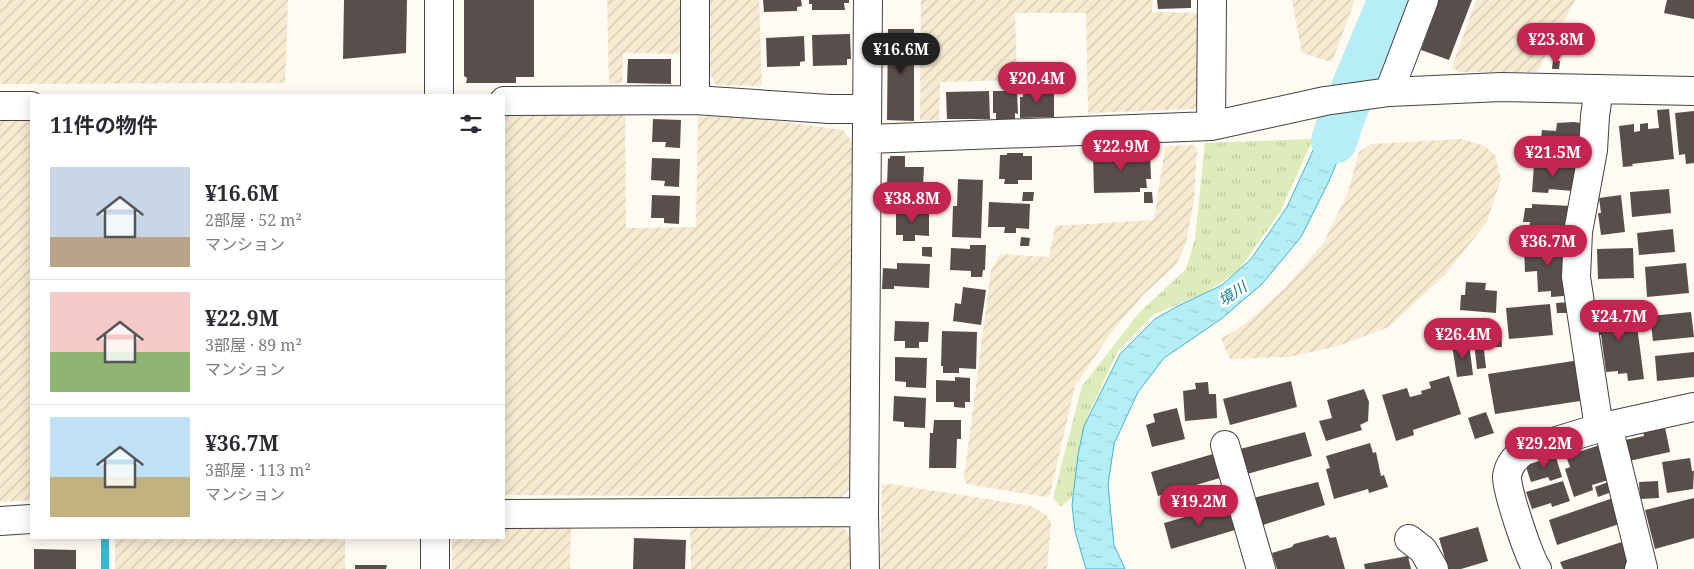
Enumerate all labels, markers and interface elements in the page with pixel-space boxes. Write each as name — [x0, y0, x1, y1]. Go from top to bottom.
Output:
pin: ¥23.8M — [1515, 22, 1597, 65]
text: ¥23.8M — [1528, 28, 1584, 50]
pin: ¥16.6M — [860, 32, 942, 75]
text: ¥16.6M — [873, 38, 929, 60]
pin: ¥20.4M — [996, 62, 1078, 104]
text: ¥20.4M — [1009, 67, 1065, 89]
icon: filters — [457, 110, 485, 138]
text: 11件の物件 — [50, 111, 158, 139]
pin: ¥22.9M — [1080, 130, 1162, 172]
text: ¥22.9M — [1093, 135, 1149, 157]
pin: ¥21.5M — [1512, 136, 1594, 178]
text: ¥21.5M — [1525, 141, 1581, 163]
text: ¥16.6M — [205, 179, 279, 207]
pin: ¥38.8M — [871, 182, 953, 224]
icon: home — [90, 187, 150, 247]
text: ¥38.8M — [884, 187, 940, 209]
text: 2部屋 · 52 m² — [205, 209, 302, 231]
pin: ¥36.7M — [1507, 224, 1589, 267]
text: ¥36.7M — [1520, 230, 1576, 252]
text: マンション — [205, 233, 285, 255]
water label: 境川 — [1214, 275, 1252, 310]
pin: ¥24.7M — [1578, 300, 1660, 342]
text: ¥22.9M — [205, 304, 279, 332]
text: ¥24.7M — [1591, 305, 1647, 327]
icon: home — [90, 312, 150, 372]
pin: ¥26.4M — [1422, 318, 1504, 360]
text: ¥26.4M — [1435, 323, 1491, 345]
text: 3部屋 · 89 m² — [205, 334, 302, 356]
text: マンション — [205, 358, 285, 380]
pin: ¥29.2M — [1503, 426, 1585, 469]
text: ¥36.7M — [205, 429, 279, 457]
text: ¥29.2M — [1516, 432, 1572, 454]
icon: home — [90, 437, 150, 497]
text: 3部屋 · 113 m² — [205, 459, 311, 481]
text: マンション — [205, 483, 285, 505]
pin: ¥19.2M — [1158, 484, 1240, 527]
text: ¥19.2M — [1171, 490, 1227, 512]

